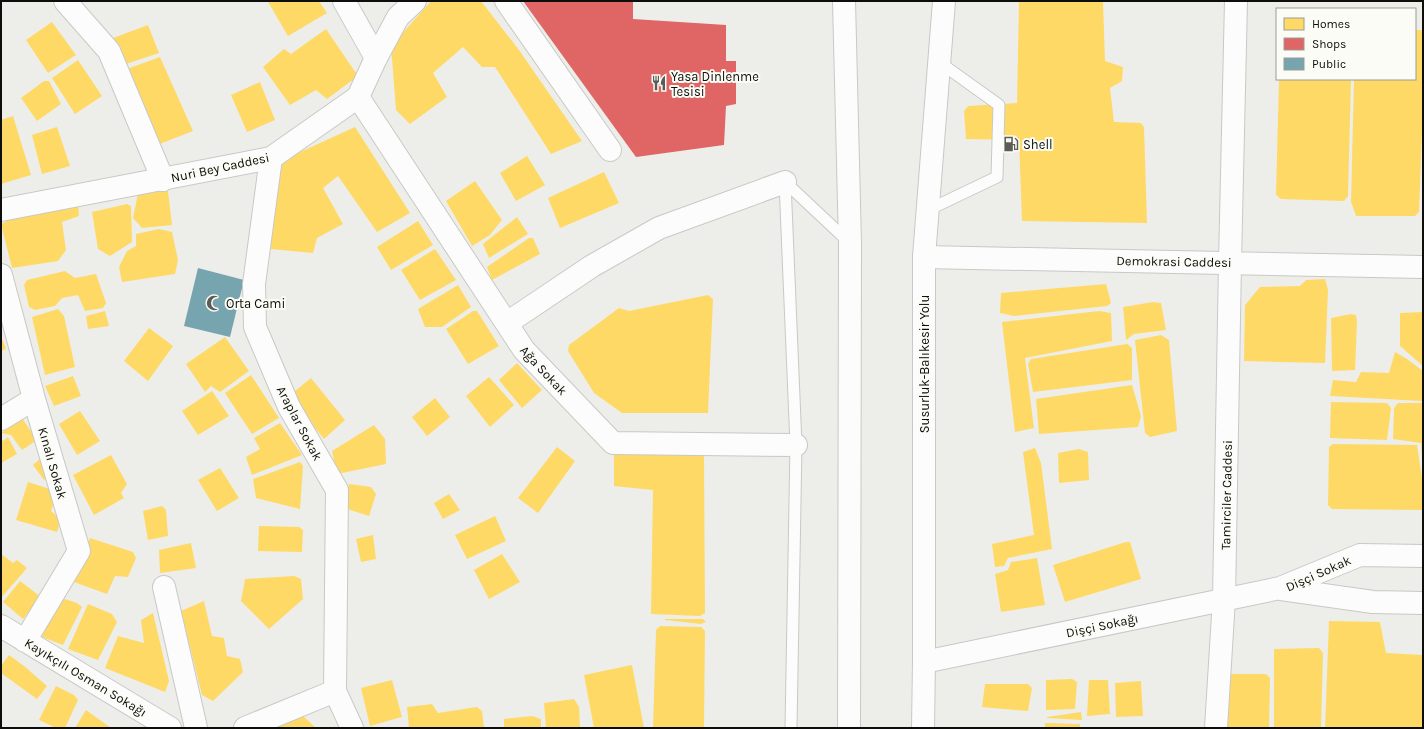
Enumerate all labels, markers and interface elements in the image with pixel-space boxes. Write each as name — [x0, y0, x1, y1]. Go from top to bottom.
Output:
legend — [1276, 8, 1416, 80]
text: Homes — [1312, 17, 1350, 31]
text: Shops — [1312, 37, 1346, 51]
text: Public — [1312, 57, 1346, 71]
place label: Yasa Dinlenme Tesisi — [671, 69, 759, 99]
restaurant icon: Yasa Dinlenme Tesisi — [650, 74, 668, 92]
fuel station icon: Shell — [1002, 135, 1020, 153]
place label: Shell — [1023, 137, 1053, 152]
street label: Nuri Bey Caddesi — [170, 150, 271, 185]
street label: Demokrasi Caddesi — [1116, 253, 1232, 270]
mosque icon: Orta Cami — [205, 294, 223, 312]
street label: Susurluk-Balıkesir Yolu — [917, 295, 932, 433]
place label: Orta Cami — [226, 296, 285, 311]
street label: Ağa Sokak — [517, 343, 570, 398]
street label: Araplar Sokak — [274, 383, 325, 463]
street label: Kınalı Sokak — [35, 425, 70, 501]
street label: Tamirciler Caddesi — [1218, 440, 1235, 550]
street label: Dişçi Sokak — [1283, 552, 1353, 594]
street label: Dişçi Sokağı — [1065, 610, 1140, 640]
street label: Kayıkçılı Osman Sokağı — [22, 635, 149, 720]

